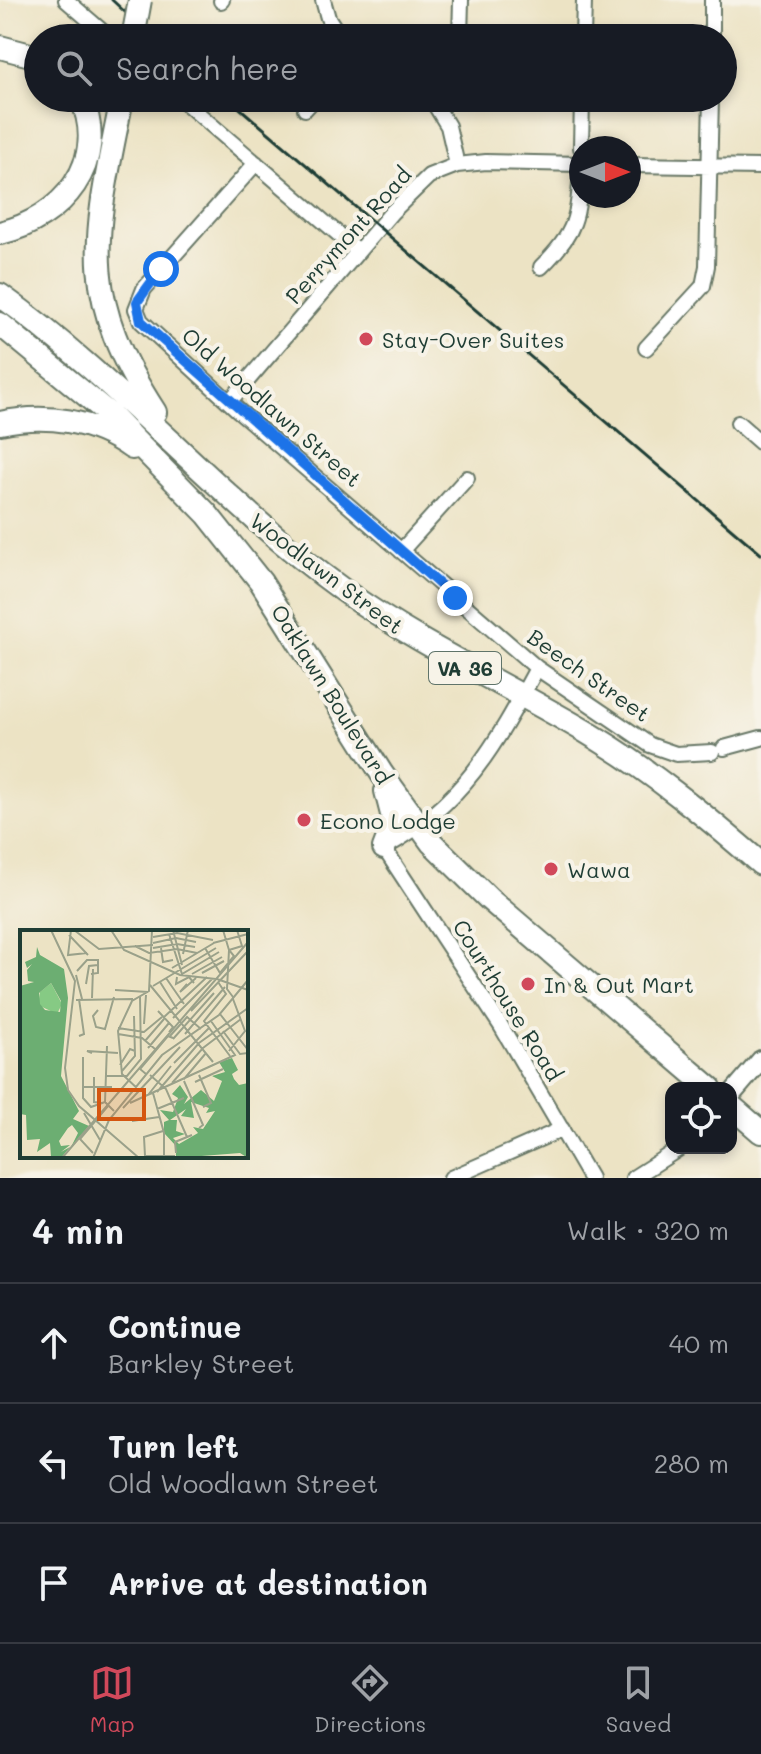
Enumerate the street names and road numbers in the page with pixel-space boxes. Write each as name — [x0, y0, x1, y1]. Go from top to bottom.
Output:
street label: Perrymont Road — [279, 160, 417, 310]
street label: Old Woodlawn Street — [176, 321, 368, 493]
street label: Woodlawn Street — [244, 506, 410, 640]
street label: Oaklawn Boulevard — [265, 599, 399, 789]
street label: Beech Street — [522, 622, 656, 728]
road number: VA 36 — [429, 652, 501, 684]
street label: Courthouse Road — [447, 914, 569, 1086]

